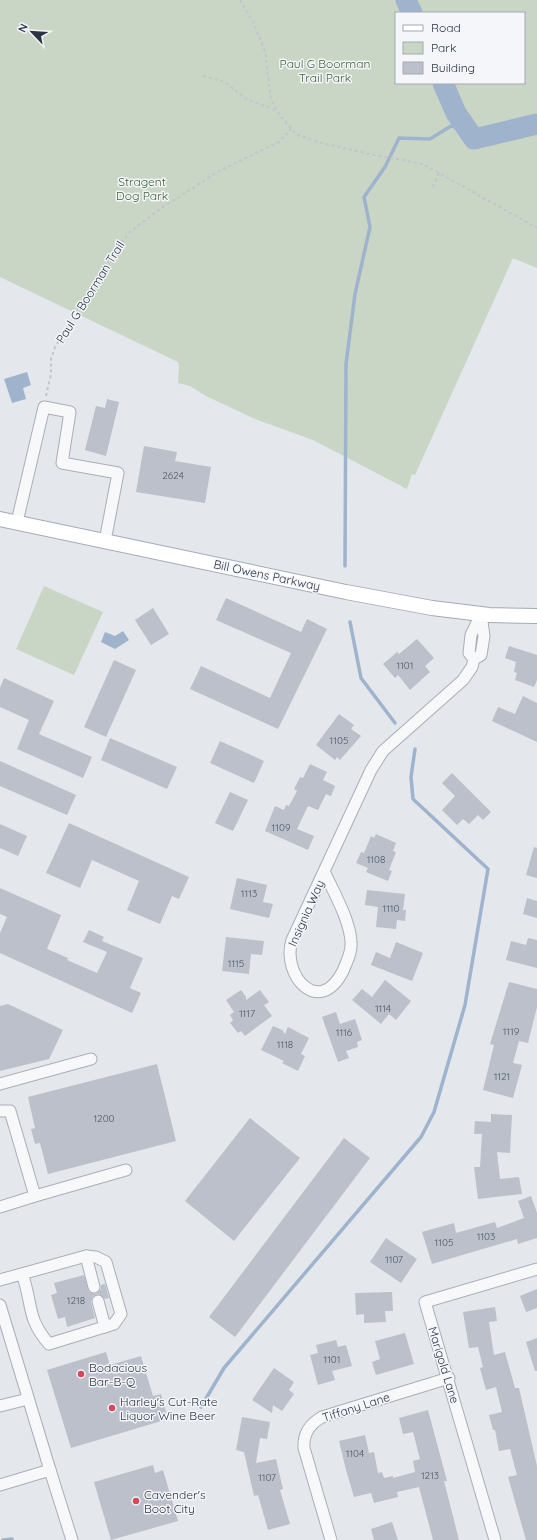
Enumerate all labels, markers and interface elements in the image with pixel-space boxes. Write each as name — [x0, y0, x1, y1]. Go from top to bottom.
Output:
north arrow — [12, 12, 52, 52]
legend — [395, 12, 525, 84]
text: Road — [431, 20, 461, 35]
text: N — [15, 21, 31, 34]
text: Park — [431, 40, 456, 55]
park label: Paul G Boorman Trail Park — [280, 56, 370, 85]
text: Building — [431, 60, 475, 75]
park label: Stragent Dog Park — [116, 174, 168, 203]
street label: Paul G Boorman Trail — [52, 238, 128, 346]
house number: 2624 — [162, 469, 184, 482]
street label: Bill Owens Parkway — [212, 556, 322, 594]
house number: 1101 — [396, 659, 414, 672]
house number: 1105 — [330, 734, 348, 747]
house number: 1109 — [272, 821, 291, 834]
house number: 1108 — [367, 853, 385, 866]
street label: Insignia Way — [285, 877, 327, 949]
house number: 1113 — [241, 887, 257, 900]
house number: 1110 — [382, 902, 400, 915]
house number: 1115 — [228, 957, 244, 970]
house number: 1114 — [375, 1002, 391, 1015]
house number: 1117 — [239, 1007, 255, 1020]
house number: 1119 — [503, 1025, 520, 1038]
house number: 1116 — [336, 1026, 353, 1039]
house number: 1118 — [277, 1038, 293, 1051]
house number: 1121 — [494, 1070, 510, 1083]
house number: 1200 — [93, 1112, 115, 1125]
house number: 1103 — [477, 1230, 495, 1243]
house number: 1105 — [435, 1236, 453, 1249]
house number: 1107 — [385, 1253, 403, 1266]
house number: 1218 — [67, 1294, 85, 1307]
street label: Marigold Lane — [425, 1325, 463, 1405]
house number: 1101 — [323, 1353, 341, 1366]
place label: Bodacious Bar-B-Q — [89, 1360, 147, 1389]
marker: Bodacious Bar-B-Q — [76, 1369, 86, 1379]
street label: Tiffany Lane — [320, 1389, 392, 1425]
place label: Harley's Cut-Rate Liquor Wine Beer — [120, 1394, 218, 1423]
marker: Harley's Cut-Rate Liquor Wine Beer — [107, 1403, 117, 1413]
house number: 1104 — [346, 1447, 364, 1460]
house number: 1213 — [421, 1469, 439, 1482]
house number: 1107 — [258, 1471, 276, 1484]
place label: Cavender's Boot City — [144, 1487, 206, 1516]
marker: Cavender's Boot City — [131, 1496, 141, 1506]

